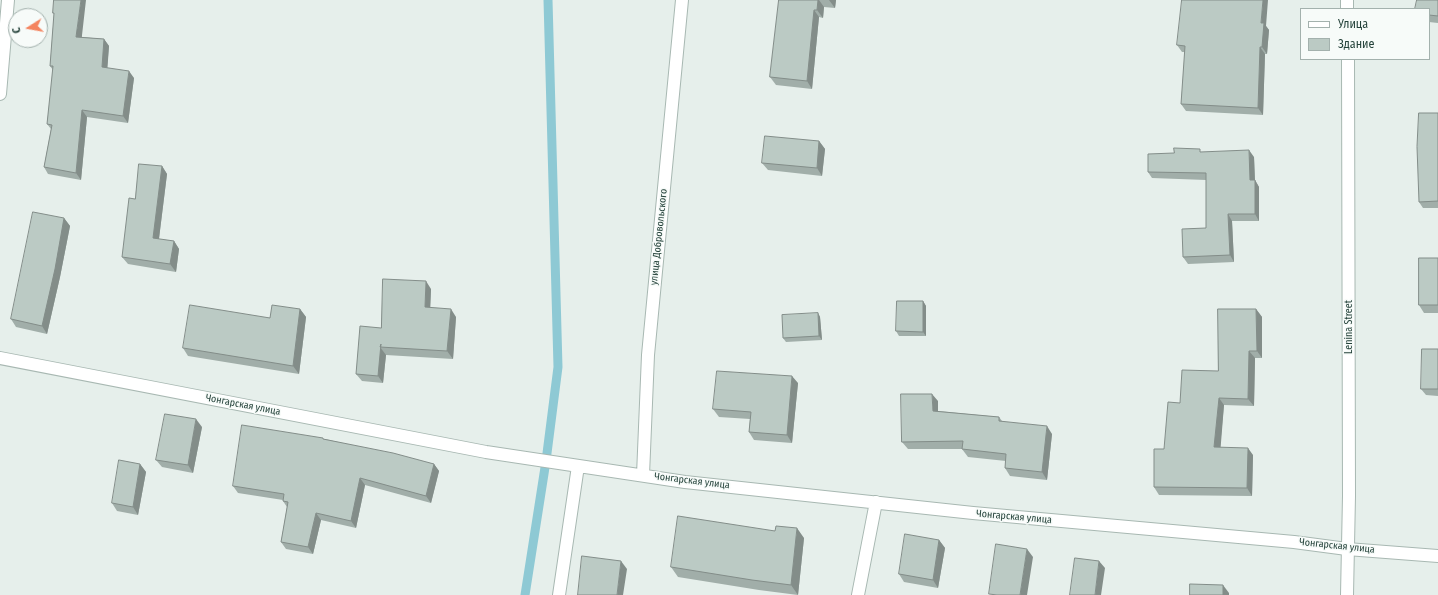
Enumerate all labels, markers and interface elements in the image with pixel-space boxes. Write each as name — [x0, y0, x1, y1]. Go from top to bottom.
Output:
north arrow — [8, 8, 48, 48]
legend — [1300, 8, 1430, 60]
text: Улица — [1338, 17, 1368, 31]
text: С — [10, 26, 24, 34]
text: Здание — [1338, 37, 1374, 51]
street label: улица Добровольского — [648, 188, 670, 286]
street label: Lenina Street — [1343, 300, 1355, 354]
street label: Чонгарская улица — [205, 392, 281, 418]
street label: Чонгарская улица — [654, 470, 730, 492]
street label: Чонгарская улица — [976, 508, 1052, 526]
street label: Чонгарская улица — [1299, 536, 1375, 556]

